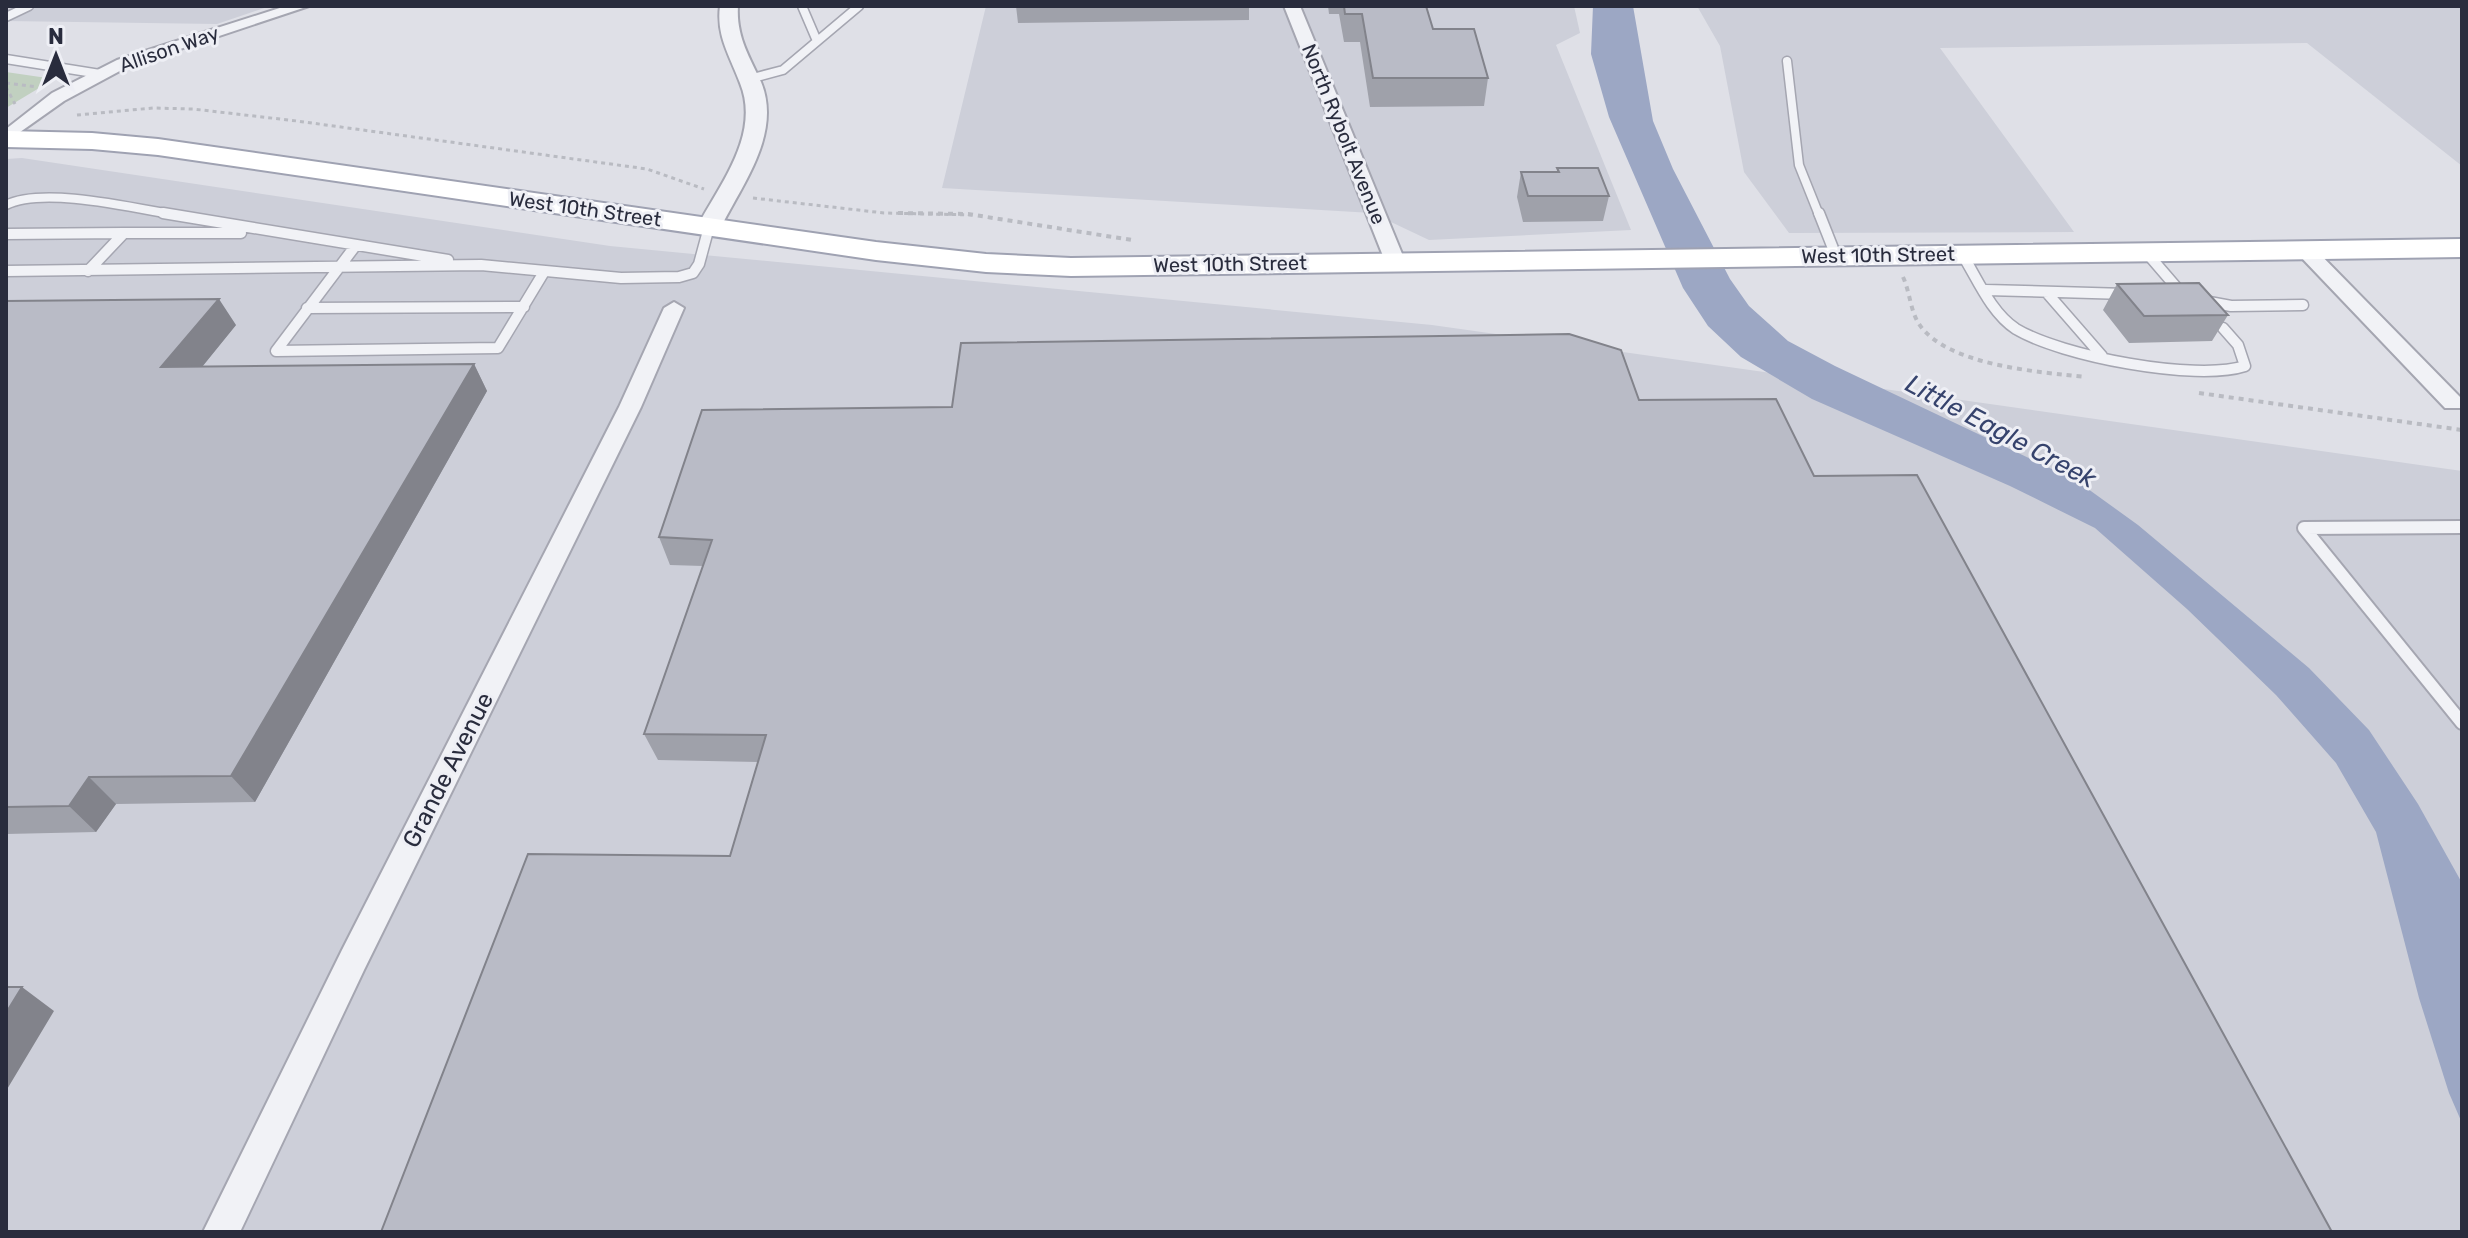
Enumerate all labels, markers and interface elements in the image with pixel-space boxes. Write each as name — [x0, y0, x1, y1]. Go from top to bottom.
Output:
north arrow — [16, 16, 96, 96]
street label: Allison Way — [116, 21, 222, 77]
text: N — [48, 23, 64, 50]
street label: North Rybolt Avenue — [1297, 40, 1391, 228]
street label: West 10th Street — [507, 186, 663, 232]
street label: West 10th Street — [1801, 242, 1955, 268]
street label: West 10th Street — [1153, 251, 1307, 277]
water label: Little Eagle Creek — [1900, 368, 2102, 495]
street label: Grande Avenue — [397, 688, 499, 852]

